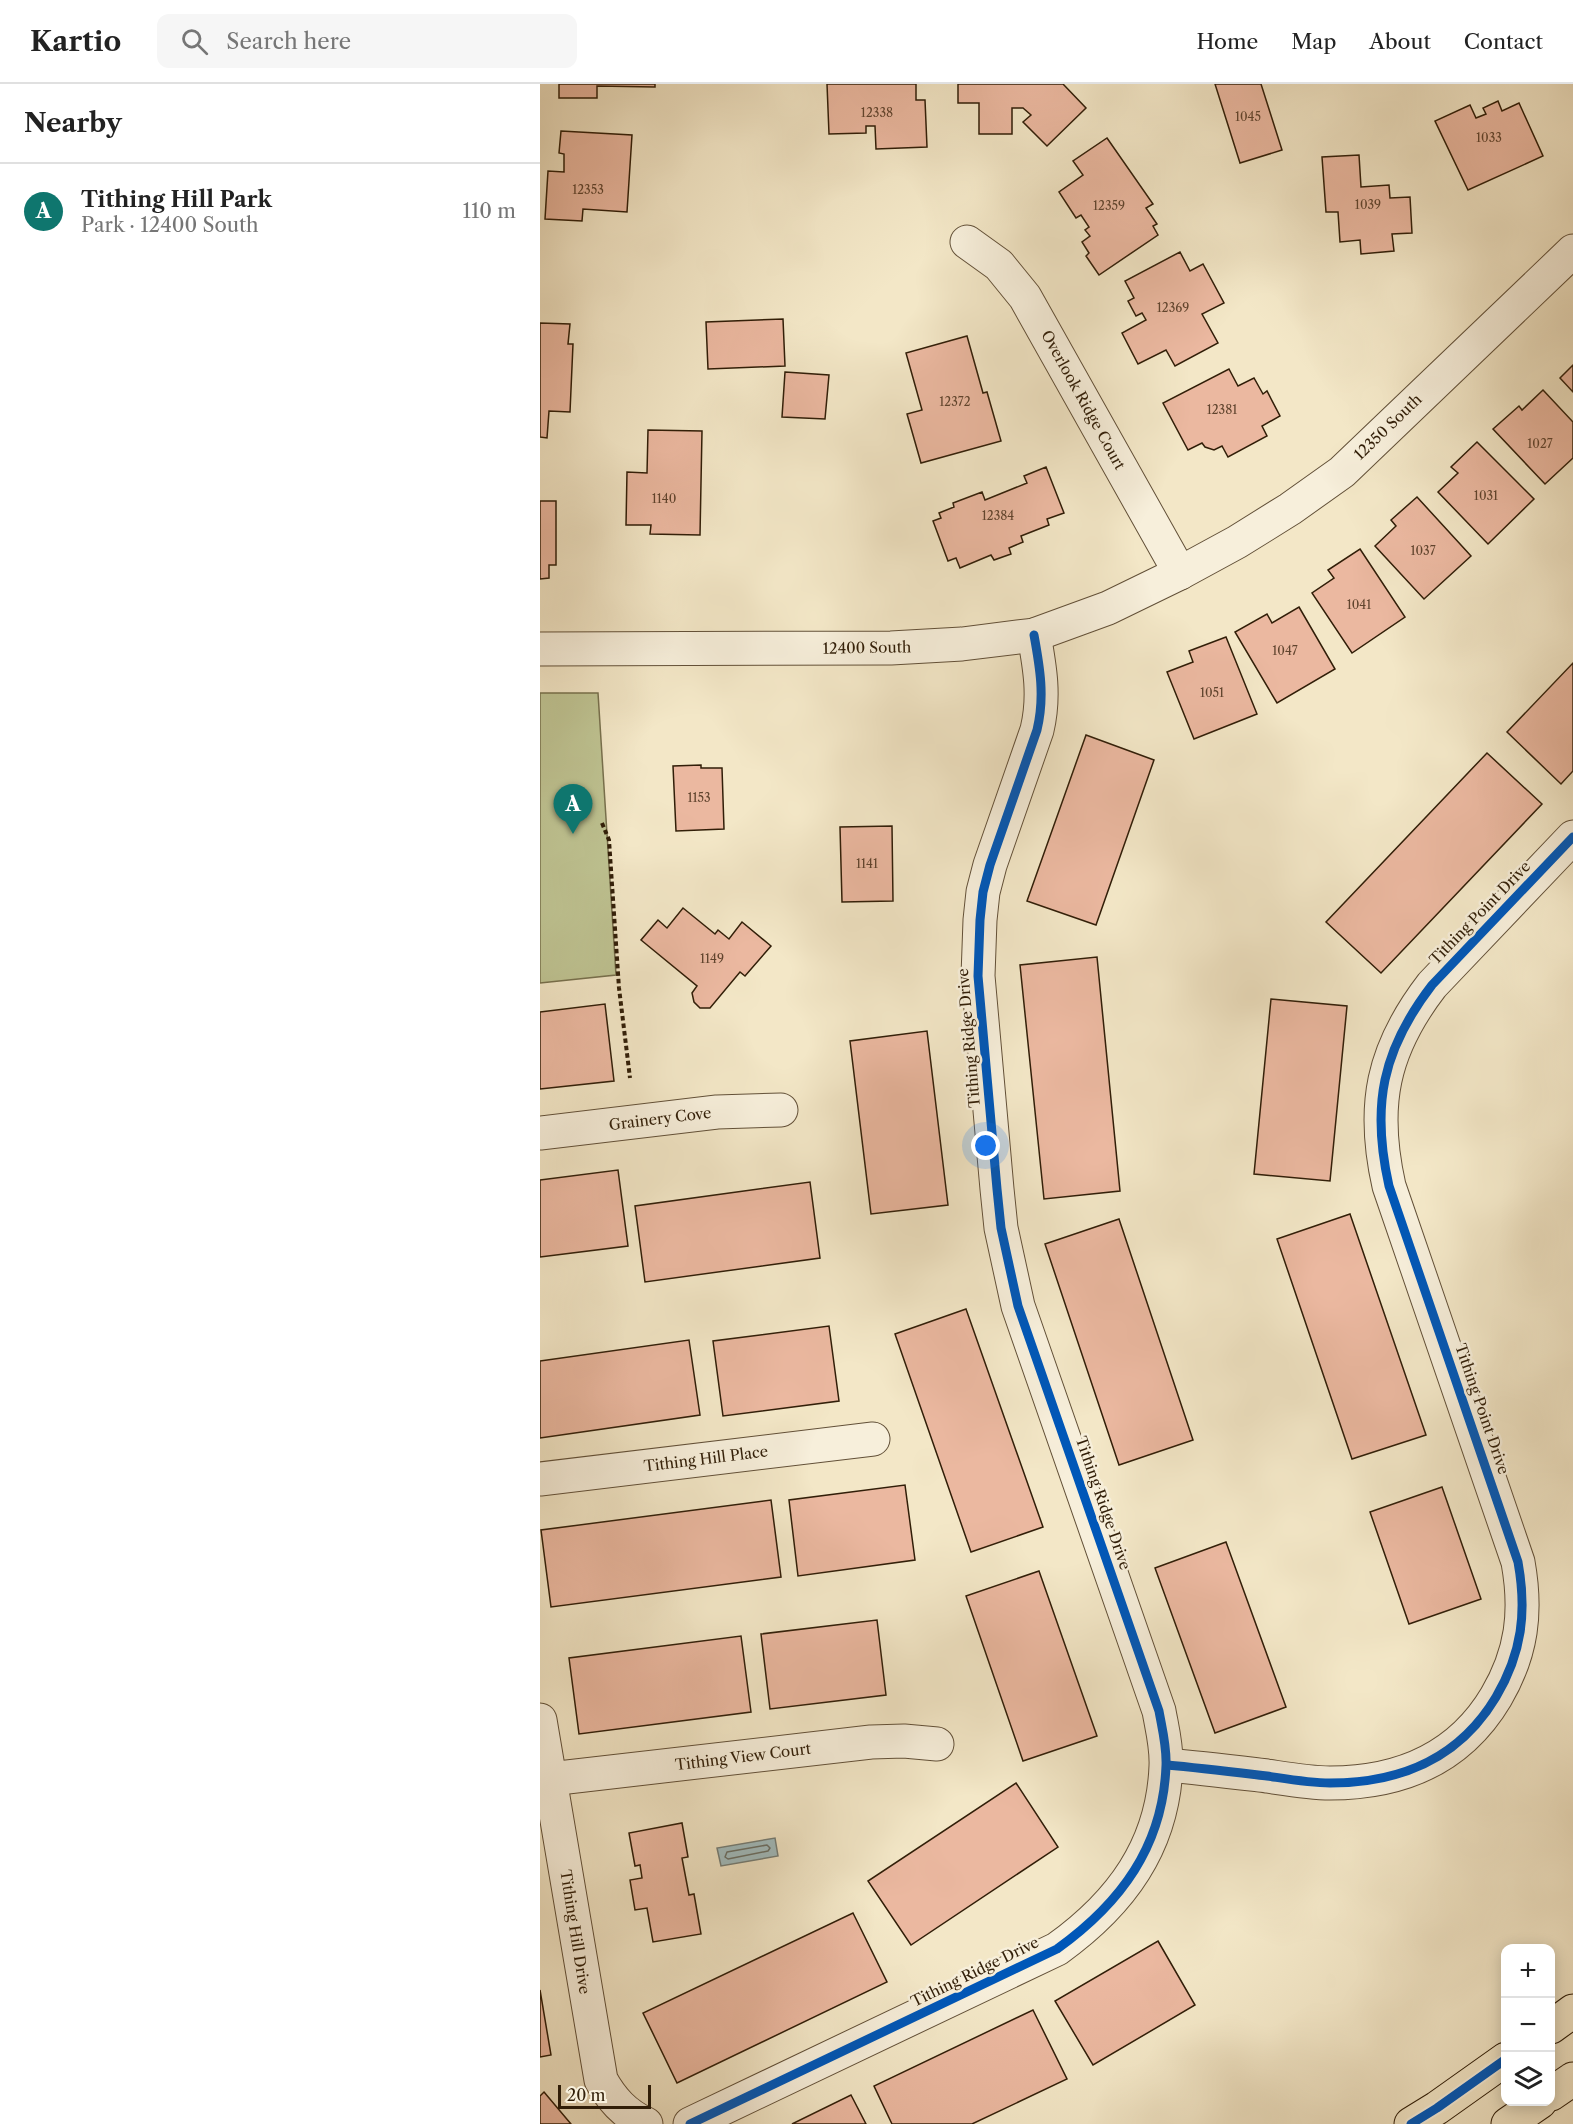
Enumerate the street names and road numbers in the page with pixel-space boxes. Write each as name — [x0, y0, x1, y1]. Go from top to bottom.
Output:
street label: Overlook Ridge Court — [1037, 327, 1130, 473]
street label: 12350 South — [1350, 389, 1426, 464]
street label: 12400 South — [822, 637, 912, 658]
street label: Tithing Point Drive — [1425, 857, 1534, 969]
street label: Tithing Ridge Drive — [953, 967, 984, 1109]
street label: Grainery Cove — [608, 1103, 712, 1134]
street label: Tithing Point Drive — [1451, 1341, 1514, 1477]
street label: Tithing Ridge Drive — [1072, 1434, 1135, 1572]
street label: Tithing Hill Place — [643, 1441, 769, 1476]
street label: Tithing View Court — [674, 1739, 813, 1774]
street label: Tithing Hill Drive — [556, 1868, 595, 1995]
street label: Tithing Ridge Drive — [908, 1932, 1042, 2011]

